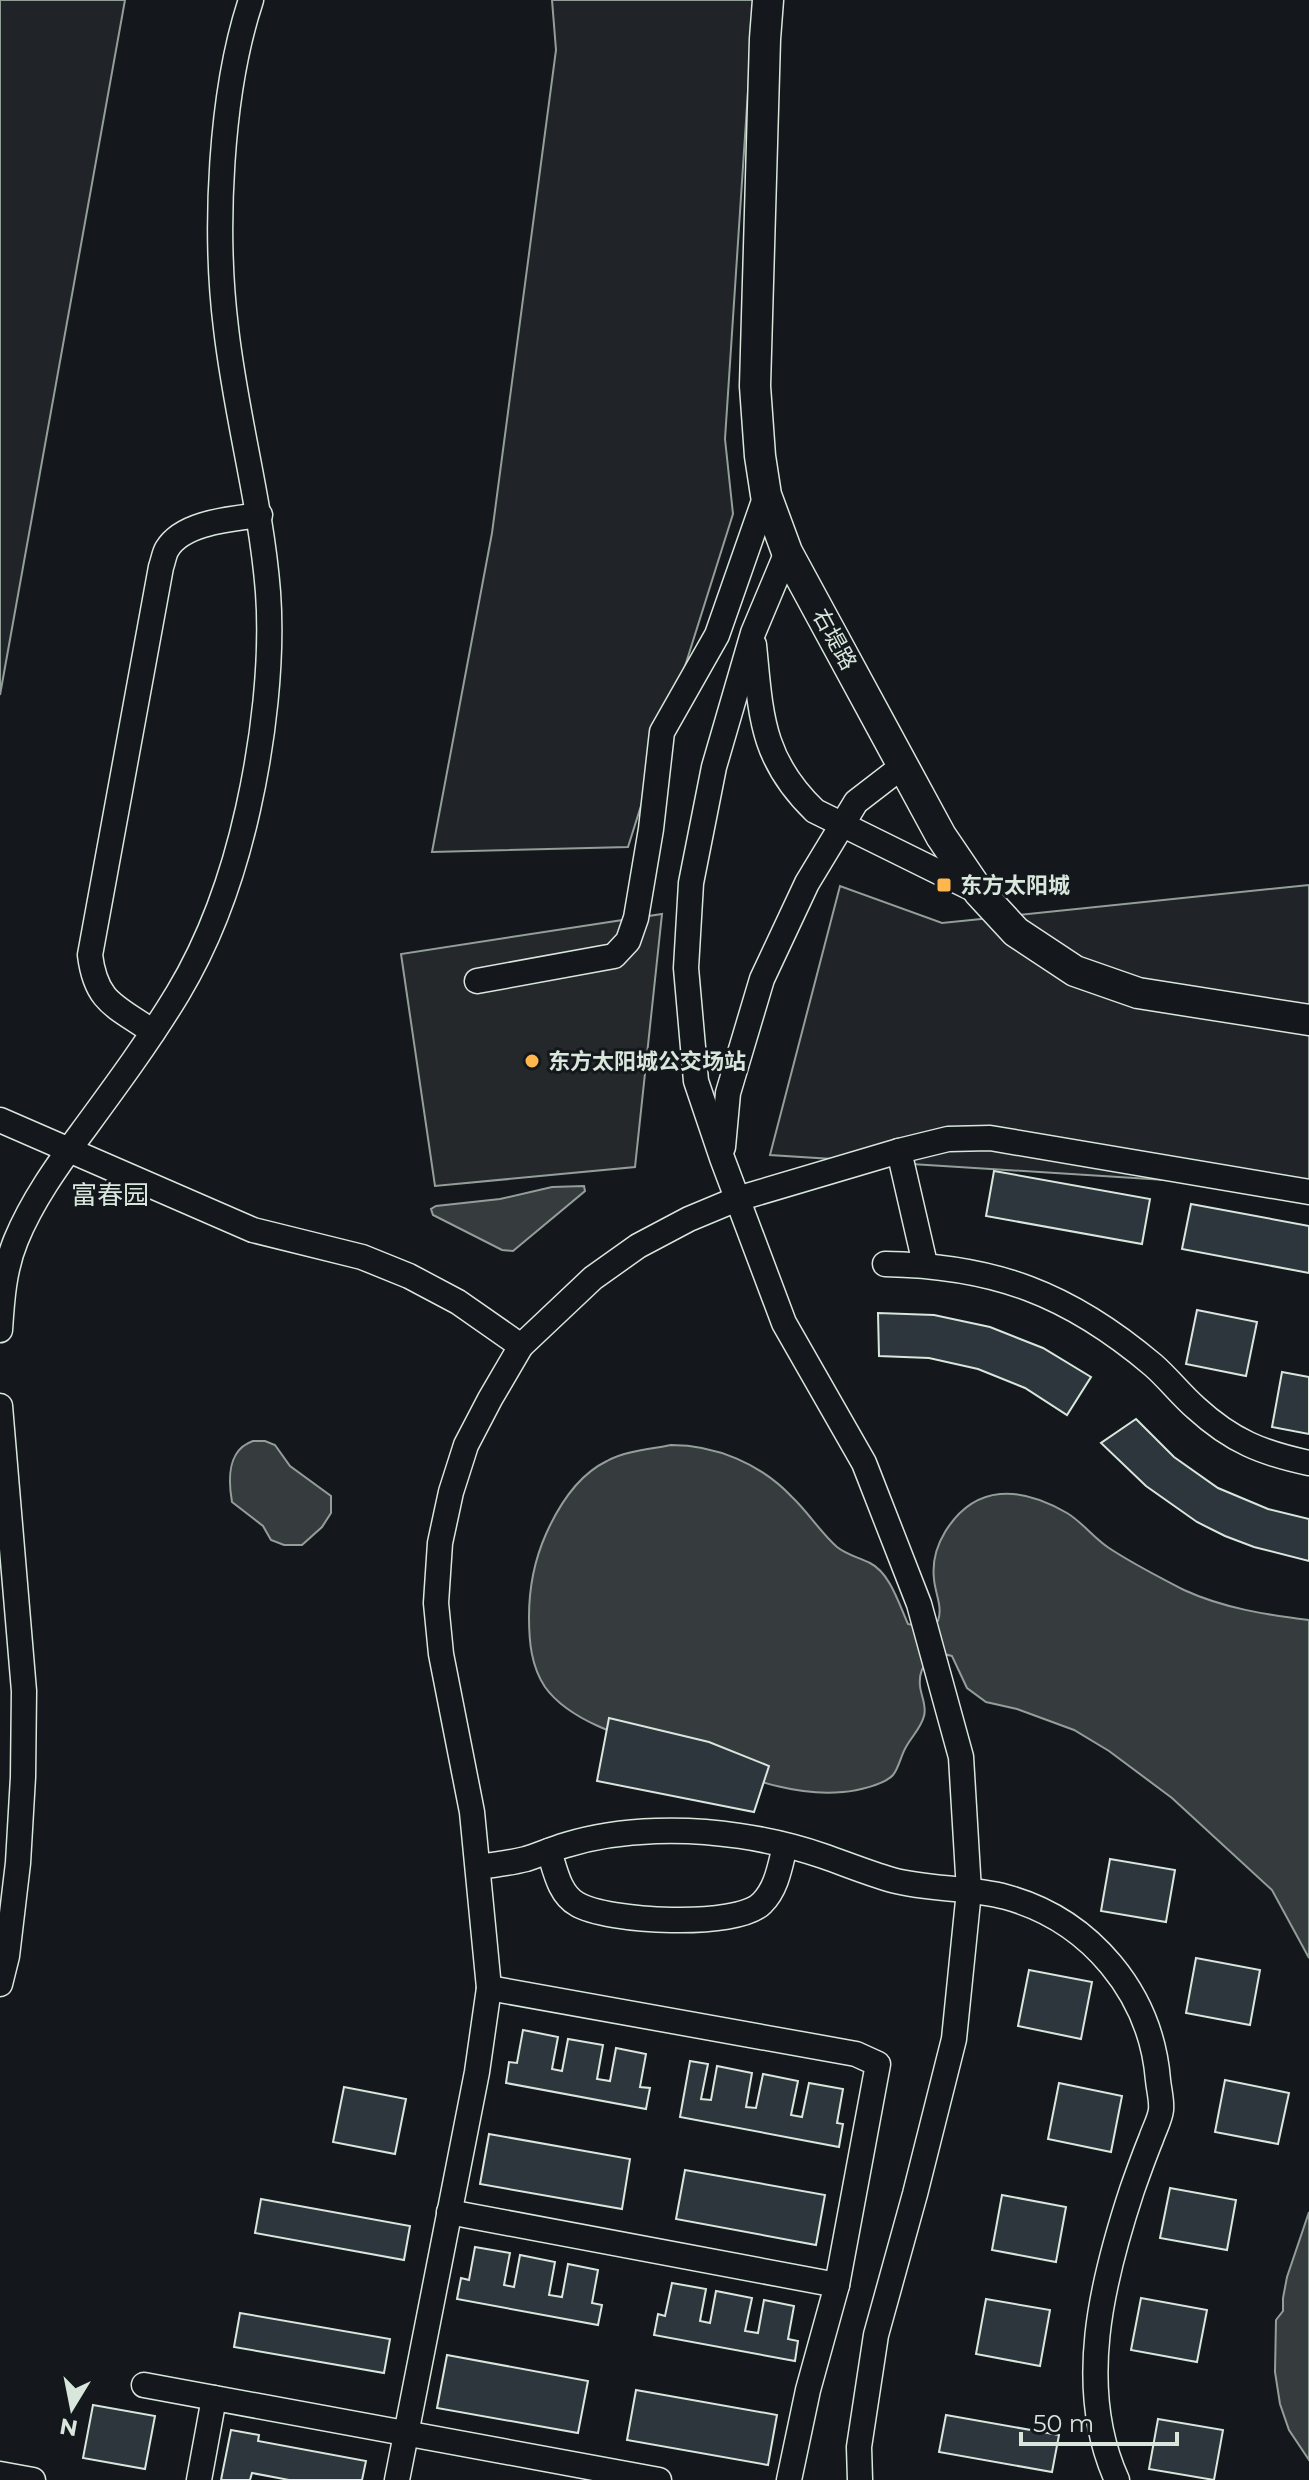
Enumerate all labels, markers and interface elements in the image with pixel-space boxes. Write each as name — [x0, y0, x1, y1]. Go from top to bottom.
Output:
street label: 右堤路 — [807, 604, 862, 675]
place label: 东方太阳城 — [960, 872, 1070, 899]
marker: 东方太阳城 — [935, 876, 953, 894]
place label: 东方太阳城公交场站 — [548, 1048, 746, 1075]
marker: 东方太阳城公交场站 — [523, 1052, 541, 1070]
district label: 富春园 — [71, 1179, 149, 1211]
north arrow — [32, 2368, 112, 2448]
scale bar — [1021, 2396, 1177, 2446]
text: 50 m — [1033, 2409, 1094, 2438]
text: N — [58, 2412, 80, 2442]

